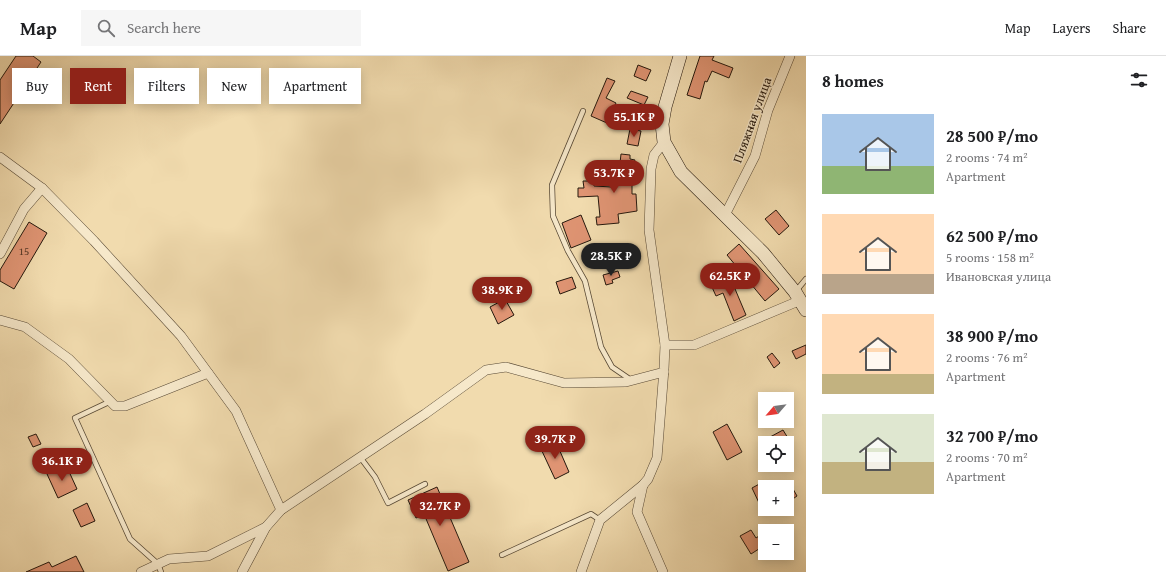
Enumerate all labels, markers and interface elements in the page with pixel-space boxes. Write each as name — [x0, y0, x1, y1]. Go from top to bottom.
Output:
search box — [81, 10, 361, 46]
text: Map — [20, 14, 57, 42]
icon: search — [95, 17, 117, 39]
text: Search here — [127, 17, 201, 38]
text: Map — [1005, 18, 1031, 38]
text: Layers — [1053, 18, 1091, 38]
text: Share — [1113, 18, 1146, 38]
chip: Buy — [12, 68, 62, 104]
chip: Rent — [70, 68, 126, 104]
chip: Filters — [134, 68, 199, 104]
chip: New — [207, 68, 261, 104]
chip: Apartment — [269, 68, 361, 104]
text: 8 homes — [822, 68, 884, 93]
icon: filters — [1128, 69, 1150, 91]
street label: Пляжная улица — [728, 74, 777, 165]
pin: 55.1K ₽ — [597, 104, 671, 138]
text: 55.1K ₽ — [613, 107, 655, 126]
text: 28 500 ₽/mo — [946, 123, 1038, 148]
icon: home — [854, 130, 902, 178]
text: 2 rooms · 74 m² — [946, 148, 1028, 167]
pin: 53.7K ₽ — [577, 160, 651, 194]
text: 53.7K ₽ — [593, 163, 635, 182]
text: Apartment — [946, 167, 1006, 186]
text: 62 500 ₽/mo — [946, 223, 1038, 248]
icon: home — [854, 230, 902, 278]
house number: 15 — [19, 243, 29, 259]
pin: 28.5K ₽ — [574, 243, 648, 277]
text: 28.5K ₽ — [590, 246, 632, 265]
text: 5 rooms · 158 m² — [946, 248, 1034, 267]
pin: 62.5K ₽ — [693, 263, 767, 297]
text: 62.5K ₽ — [709, 266, 751, 285]
text: Ивановская улица — [946, 267, 1051, 286]
pin: 38.9K ₽ — [465, 277, 539, 311]
text: 38.9K ₽ — [481, 280, 523, 299]
text: 38 900 ₽/mo — [946, 323, 1038, 348]
icon: home — [854, 330, 902, 378]
text: 2 rooms · 76 m² — [946, 348, 1028, 367]
text: Apartment — [946, 367, 1006, 386]
north arrow — [758, 392, 794, 428]
map controls — [758, 392, 794, 560]
text: 32 700 ₽/mo — [946, 423, 1038, 448]
pin: 39.7K ₽ — [518, 426, 592, 460]
text: 39.7K ₽ — [534, 429, 576, 448]
icon: home — [854, 430, 902, 478]
button: locate — [758, 436, 794, 472]
pin: 36.1K ₽ — [25, 448, 99, 482]
text: 2 rooms · 70 m² — [946, 448, 1028, 467]
text: 36.1K ₽ — [41, 451, 83, 470]
text: Apartment — [946, 467, 1006, 486]
button: + — [758, 480, 794, 516]
pin: 32.7K ₽ — [403, 493, 477, 527]
text: 32.7K ₽ — [419, 496, 461, 515]
button: − — [758, 524, 794, 560]

